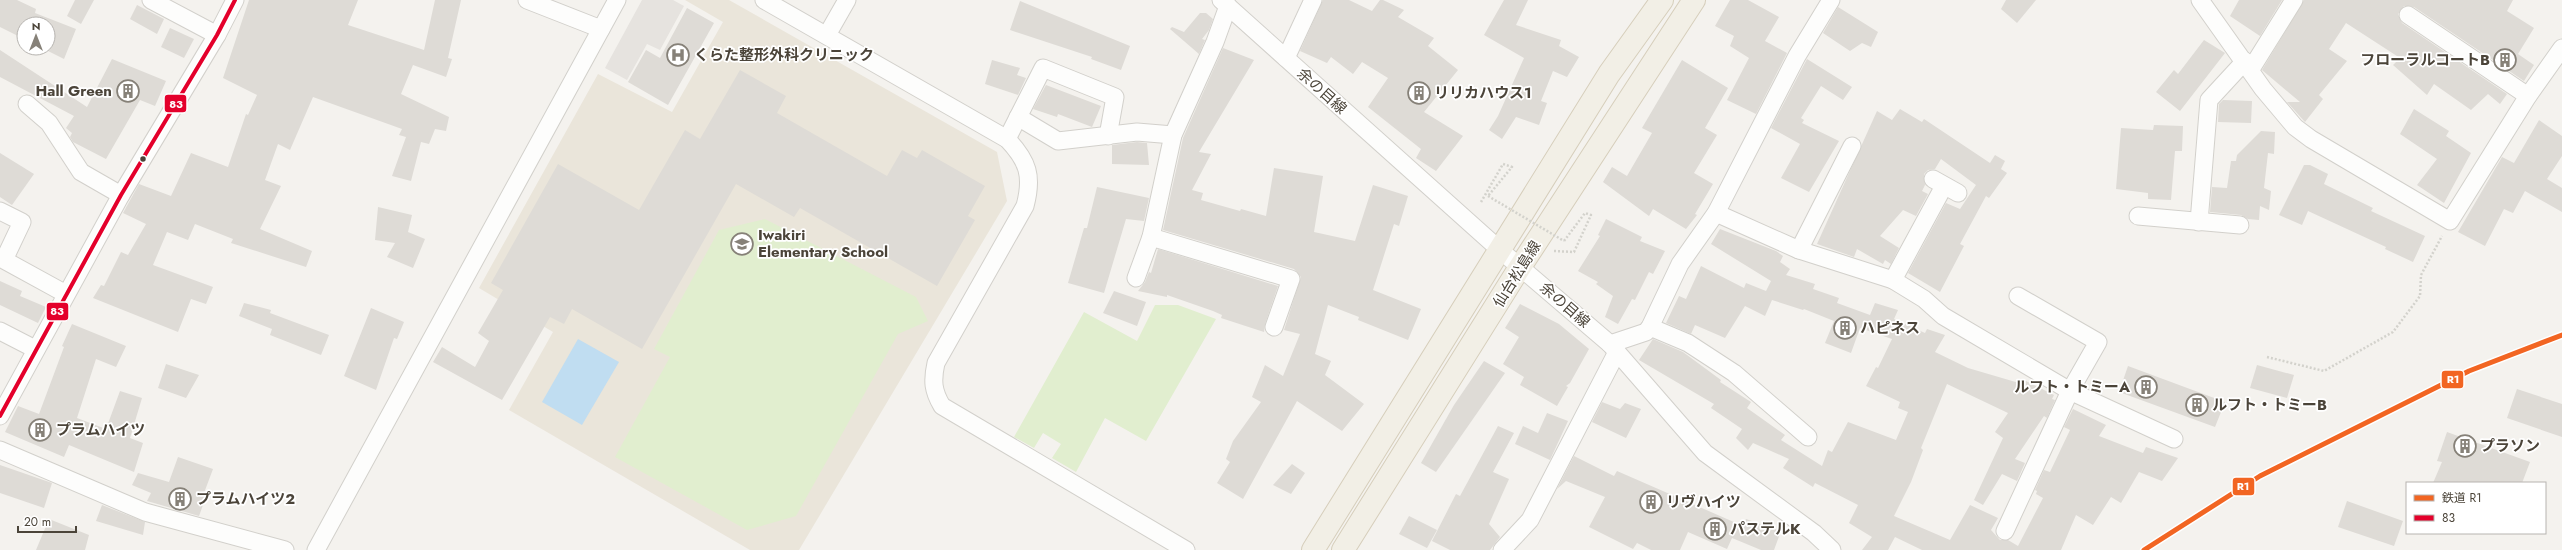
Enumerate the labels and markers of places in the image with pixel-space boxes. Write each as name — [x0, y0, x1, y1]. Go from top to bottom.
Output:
hospital icon: くらた整形外科クリニック — [665, 42, 691, 68]
place label: くらた整形外科クリニック — [694, 44, 874, 66]
building icon: フローラルコートB — [2492, 47, 2518, 73]
place label: フローラルコートB — [2360, 49, 2490, 71]
building icon: Hall Green — [115, 78, 141, 104]
place label: Hall Green — [36, 80, 112, 102]
building icon: リリカハウス1 — [1406, 80, 1432, 106]
place label: リリカハウス1 — [1434, 82, 1532, 104]
unlabelled marker — [138, 154, 148, 164]
place label: Iwakiri Elementary School — [758, 224, 888, 263]
school or university icon: Iwakiri Elementary School — [729, 231, 755, 257]
building icon: ハピネス — [1832, 315, 1858, 341]
place label: ハピネス — [1860, 317, 1920, 339]
building icon: ルフト・トミーA — [2133, 374, 2159, 400]
place label: ルフト・トミーA — [2014, 376, 2131, 398]
building icon: ルフト・トミーB — [2184, 392, 2210, 418]
place label: ルフト・トミーB — [2212, 394, 2327, 416]
building icon: プラムハイツ — [27, 417, 53, 443]
place label: プラムハイツ — [56, 419, 145, 441]
building icon: プラソン — [2452, 433, 2478, 459]
place label: プラソン — [2480, 435, 2540, 457]
building icon: プラムハイツ2 — [167, 486, 193, 512]
place label: プラムハイツ2 — [196, 488, 295, 510]
building icon: リヴハイツ — [1638, 489, 1664, 515]
place label: リヴハイツ — [1666, 491, 1741, 513]
building icon: パステルK — [1702, 516, 1728, 542]
place label: パステルK — [1730, 518, 1801, 540]

